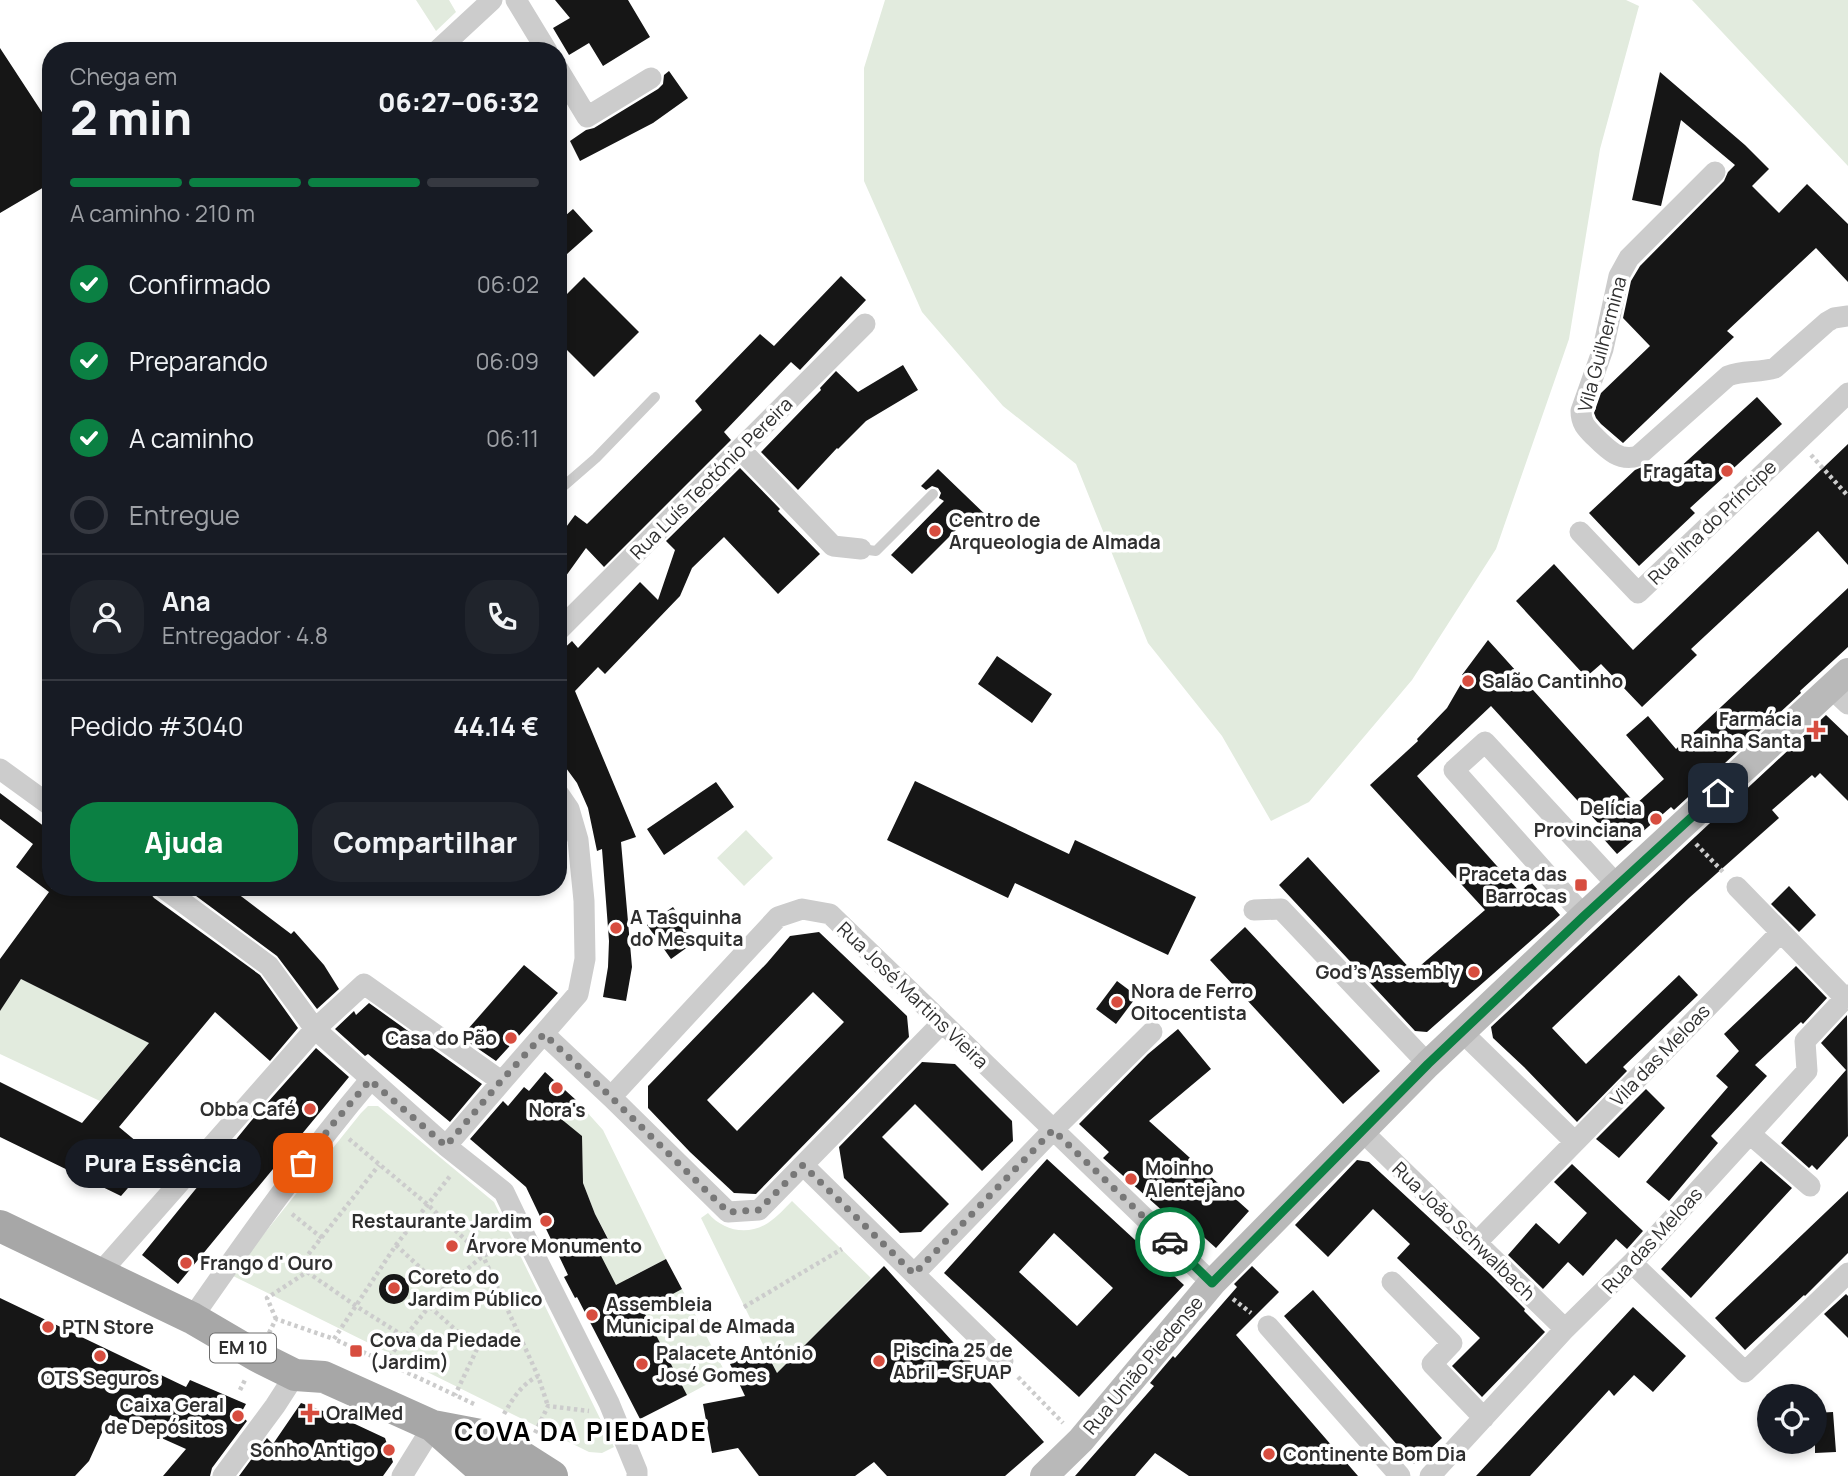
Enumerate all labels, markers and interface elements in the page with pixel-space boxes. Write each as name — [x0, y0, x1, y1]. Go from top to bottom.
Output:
text: Chega em — [70, 60, 177, 92]
text: 06:27–06:32 — [378, 84, 539, 120]
text: 2 min — [70, 86, 192, 149]
text: A caminho · 210 m — [70, 197, 255, 229]
icon: check — [70, 265, 108, 303]
text: Confirmado — [129, 266, 271, 302]
text: 06:02 — [477, 268, 539, 300]
street label: Vila Guilhermina — [1571, 273, 1633, 415]
icon: check — [70, 342, 108, 380]
text: Preparando — [129, 343, 268, 379]
text: 06:09 — [476, 345, 539, 377]
street label: Rua Luís Teotónio Pereira — [624, 391, 798, 565]
icon: check — [70, 419, 108, 457]
text: A caminho — [129, 420, 254, 456]
text: 06:11 — [486, 422, 539, 454]
street label: Rua Ilha do Príncipe — [1642, 454, 1782, 590]
place label: Fragata — [1643, 458, 1713, 484]
marker: Fragata — [1719, 463, 1735, 479]
text: Entregue — [129, 497, 240, 533]
place label: Centro de Arqueologia de Almada — [949, 507, 1161, 555]
marker: Centro de Arqueologia de Almada — [927, 523, 943, 539]
button: person — [70, 580, 144, 654]
button: phone — [465, 580, 539, 654]
text: Ana — [162, 583, 211, 619]
text: Entregador · 4.8 — [162, 619, 328, 651]
place label: Salão Cantinho — [1482, 668, 1623, 694]
marker: Salão Cantinho — [1460, 673, 1476, 689]
place label: Farmácia Rainha Santa — [1680, 706, 1802, 754]
text: Pedido #3040 — [70, 708, 244, 744]
text: 44.14 € — [453, 708, 539, 744]
marker: Farmácia Rainha Santa — [1808, 722, 1824, 738]
pin — [1688, 763, 1748, 823]
icon: home — [1699, 774, 1737, 812]
place label: Delícia Provinciana — [1534, 795, 1642, 843]
button: Ajuda — [70, 802, 298, 882]
button: Compartilhar — [312, 802, 539, 882]
marker: Delícia Provinciana — [1648, 811, 1664, 827]
place label: Praceta das Barrocas — [1459, 861, 1567, 909]
marker: Praceta das Barrocas — [1573, 877, 1589, 893]
place label: A Tasquinha do Mesquita — [630, 904, 743, 952]
street label: Rua José Martins Vieira — [832, 916, 994, 1074]
marker: A Tasquinha do Mesquita — [608, 920, 624, 936]
place label: God's Assembly — [1315, 959, 1460, 985]
marker: God's Assembly — [1466, 964, 1482, 980]
place label: Nora de Ferro Oitocentista — [1131, 978, 1253, 1026]
marker: Nora de Ferro Oitocentista — [1109, 994, 1125, 1010]
street label: Vila das Meloas — [1604, 998, 1716, 1112]
place label: Casa do Pão — [385, 1025, 497, 1051]
marker: Casa do Pão — [503, 1030, 519, 1046]
marker: Nora's — [549, 1080, 565, 1096]
place label: Obba Café — [200, 1096, 296, 1122]
place label: Nora's — [528, 1097, 586, 1123]
marker: Obba Café — [302, 1101, 318, 1117]
pin — [273, 1133, 333, 1193]
callout: Pura Essência — [65, 1138, 261, 1188]
icon: bag — [284, 1144, 322, 1182]
text: Pura Essência — [85, 1147, 241, 1179]
place label: Moinho Alentejano — [1145, 1155, 1245, 1203]
street label: Rua João Schwalbach — [1387, 1156, 1541, 1306]
marker: Moinho Alentejano — [1123, 1171, 1139, 1187]
street label: Rua das Meloas — [1596, 1181, 1708, 1299]
courier — [1135, 1207, 1205, 1277]
place label: Restaurante Jardim — [352, 1208, 532, 1234]
marker: Restaurante Jardim — [538, 1213, 554, 1229]
icon: car — [1151, 1223, 1189, 1261]
place label: Árvore Monumento — [466, 1233, 642, 1259]
marker: Árvore Monumento — [444, 1238, 460, 1254]
place label: Frango d' Ouro — [200, 1250, 333, 1276]
marker: Frango d' Ouro — [178, 1255, 194, 1271]
place label: Coreto do Jardim Público — [408, 1264, 543, 1312]
marker: Coreto do Jardim Público — [386, 1280, 402, 1296]
street label: Rua União Piedense — [1077, 1290, 1209, 1440]
place label: Assembleia Municipal de Almada — [606, 1291, 795, 1339]
marker: Assembleia Municipal de Almada — [584, 1307, 600, 1323]
place label: PTN Store — [62, 1314, 154, 1340]
marker: PTN Store — [40, 1319, 56, 1335]
place label: Cova da Piedade (Jardim) — [370, 1327, 521, 1375]
road number: EM 10 — [210, 1334, 276, 1363]
place label: Piscina 25 de Abril - SFUAP — [893, 1337, 1013, 1385]
place label: Palacete António José Gomes — [656, 1340, 813, 1388]
marker: Cova da Piedade (Jardim) — [348, 1343, 364, 1359]
marker: OTS Seguros — [92, 1348, 108, 1364]
marker: Piscina 25 de Abril - SFUAP — [871, 1353, 887, 1369]
marker: Palacete António José Gomes — [634, 1356, 650, 1372]
place label: OTS Seguros — [41, 1365, 159, 1391]
map controls — [1757, 1384, 1827, 1454]
button: locate — [1757, 1384, 1827, 1454]
place label: Caixa Geral de Depósitos — [104, 1392, 224, 1440]
place label: OralMed — [326, 1400, 403, 1426]
marker: OralMed — [300, 1403, 320, 1423]
marker: Caixa Geral de Depósitos — [230, 1408, 246, 1424]
district label: COVA DA PIEDADE — [454, 1413, 708, 1449]
place label: Sonho Antigo — [250, 1437, 375, 1463]
place label: Continente Bom Dia — [1283, 1441, 1466, 1467]
marker: Sonho Antigo — [381, 1442, 397, 1458]
marker: Continente Bom Dia — [1261, 1446, 1277, 1462]

